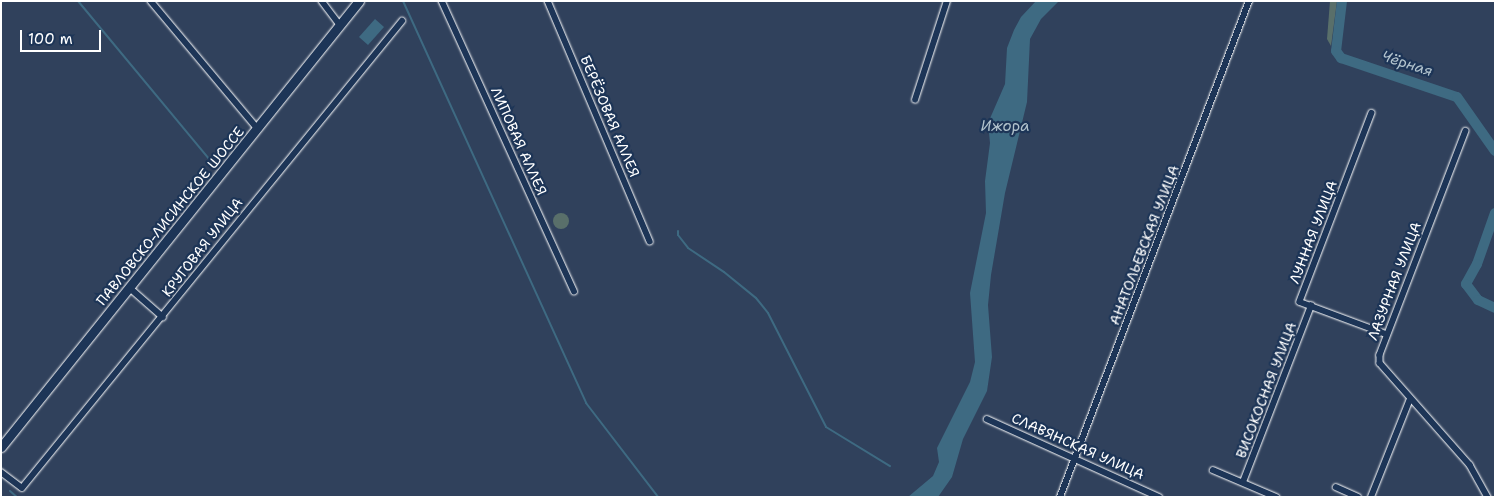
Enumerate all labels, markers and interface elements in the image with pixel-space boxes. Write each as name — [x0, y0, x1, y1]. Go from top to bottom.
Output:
scale bar — [22, 20, 104, 52]
text: 100 m — [28, 29, 73, 49]
water label: Чёрная — [1379, 47, 1435, 81]
street label: БЕРЁЗОВАЯ АЛЛЕЯ — [577, 53, 643, 179]
street label: ЛИПОВАЯ АЛЛЕЯ — [488, 84, 550, 198]
water label: Ижора — [981, 118, 1029, 136]
street label: ПАВЛОВСКО-ЛИСИНСКОЕ ШОССЕ — [93, 123, 247, 309]
street label: АНАТОЛЬЕВСКАЯ УЛИЦА — [1106, 163, 1182, 327]
street label: ЛУННАЯ УЛИЦА — [1286, 178, 1340, 286]
street label: КРУГОВАЯ УЛИЦА — [158, 194, 246, 300]
street label: ЛАЗУРНАЯ УЛИЦА — [1364, 219, 1424, 343]
street label: ВИСОКОСНАЯ УЛИЦА — [1232, 320, 1300, 460]
street label: СЛАВЯНСКАЯ УЛИЦА — [1009, 409, 1147, 483]

